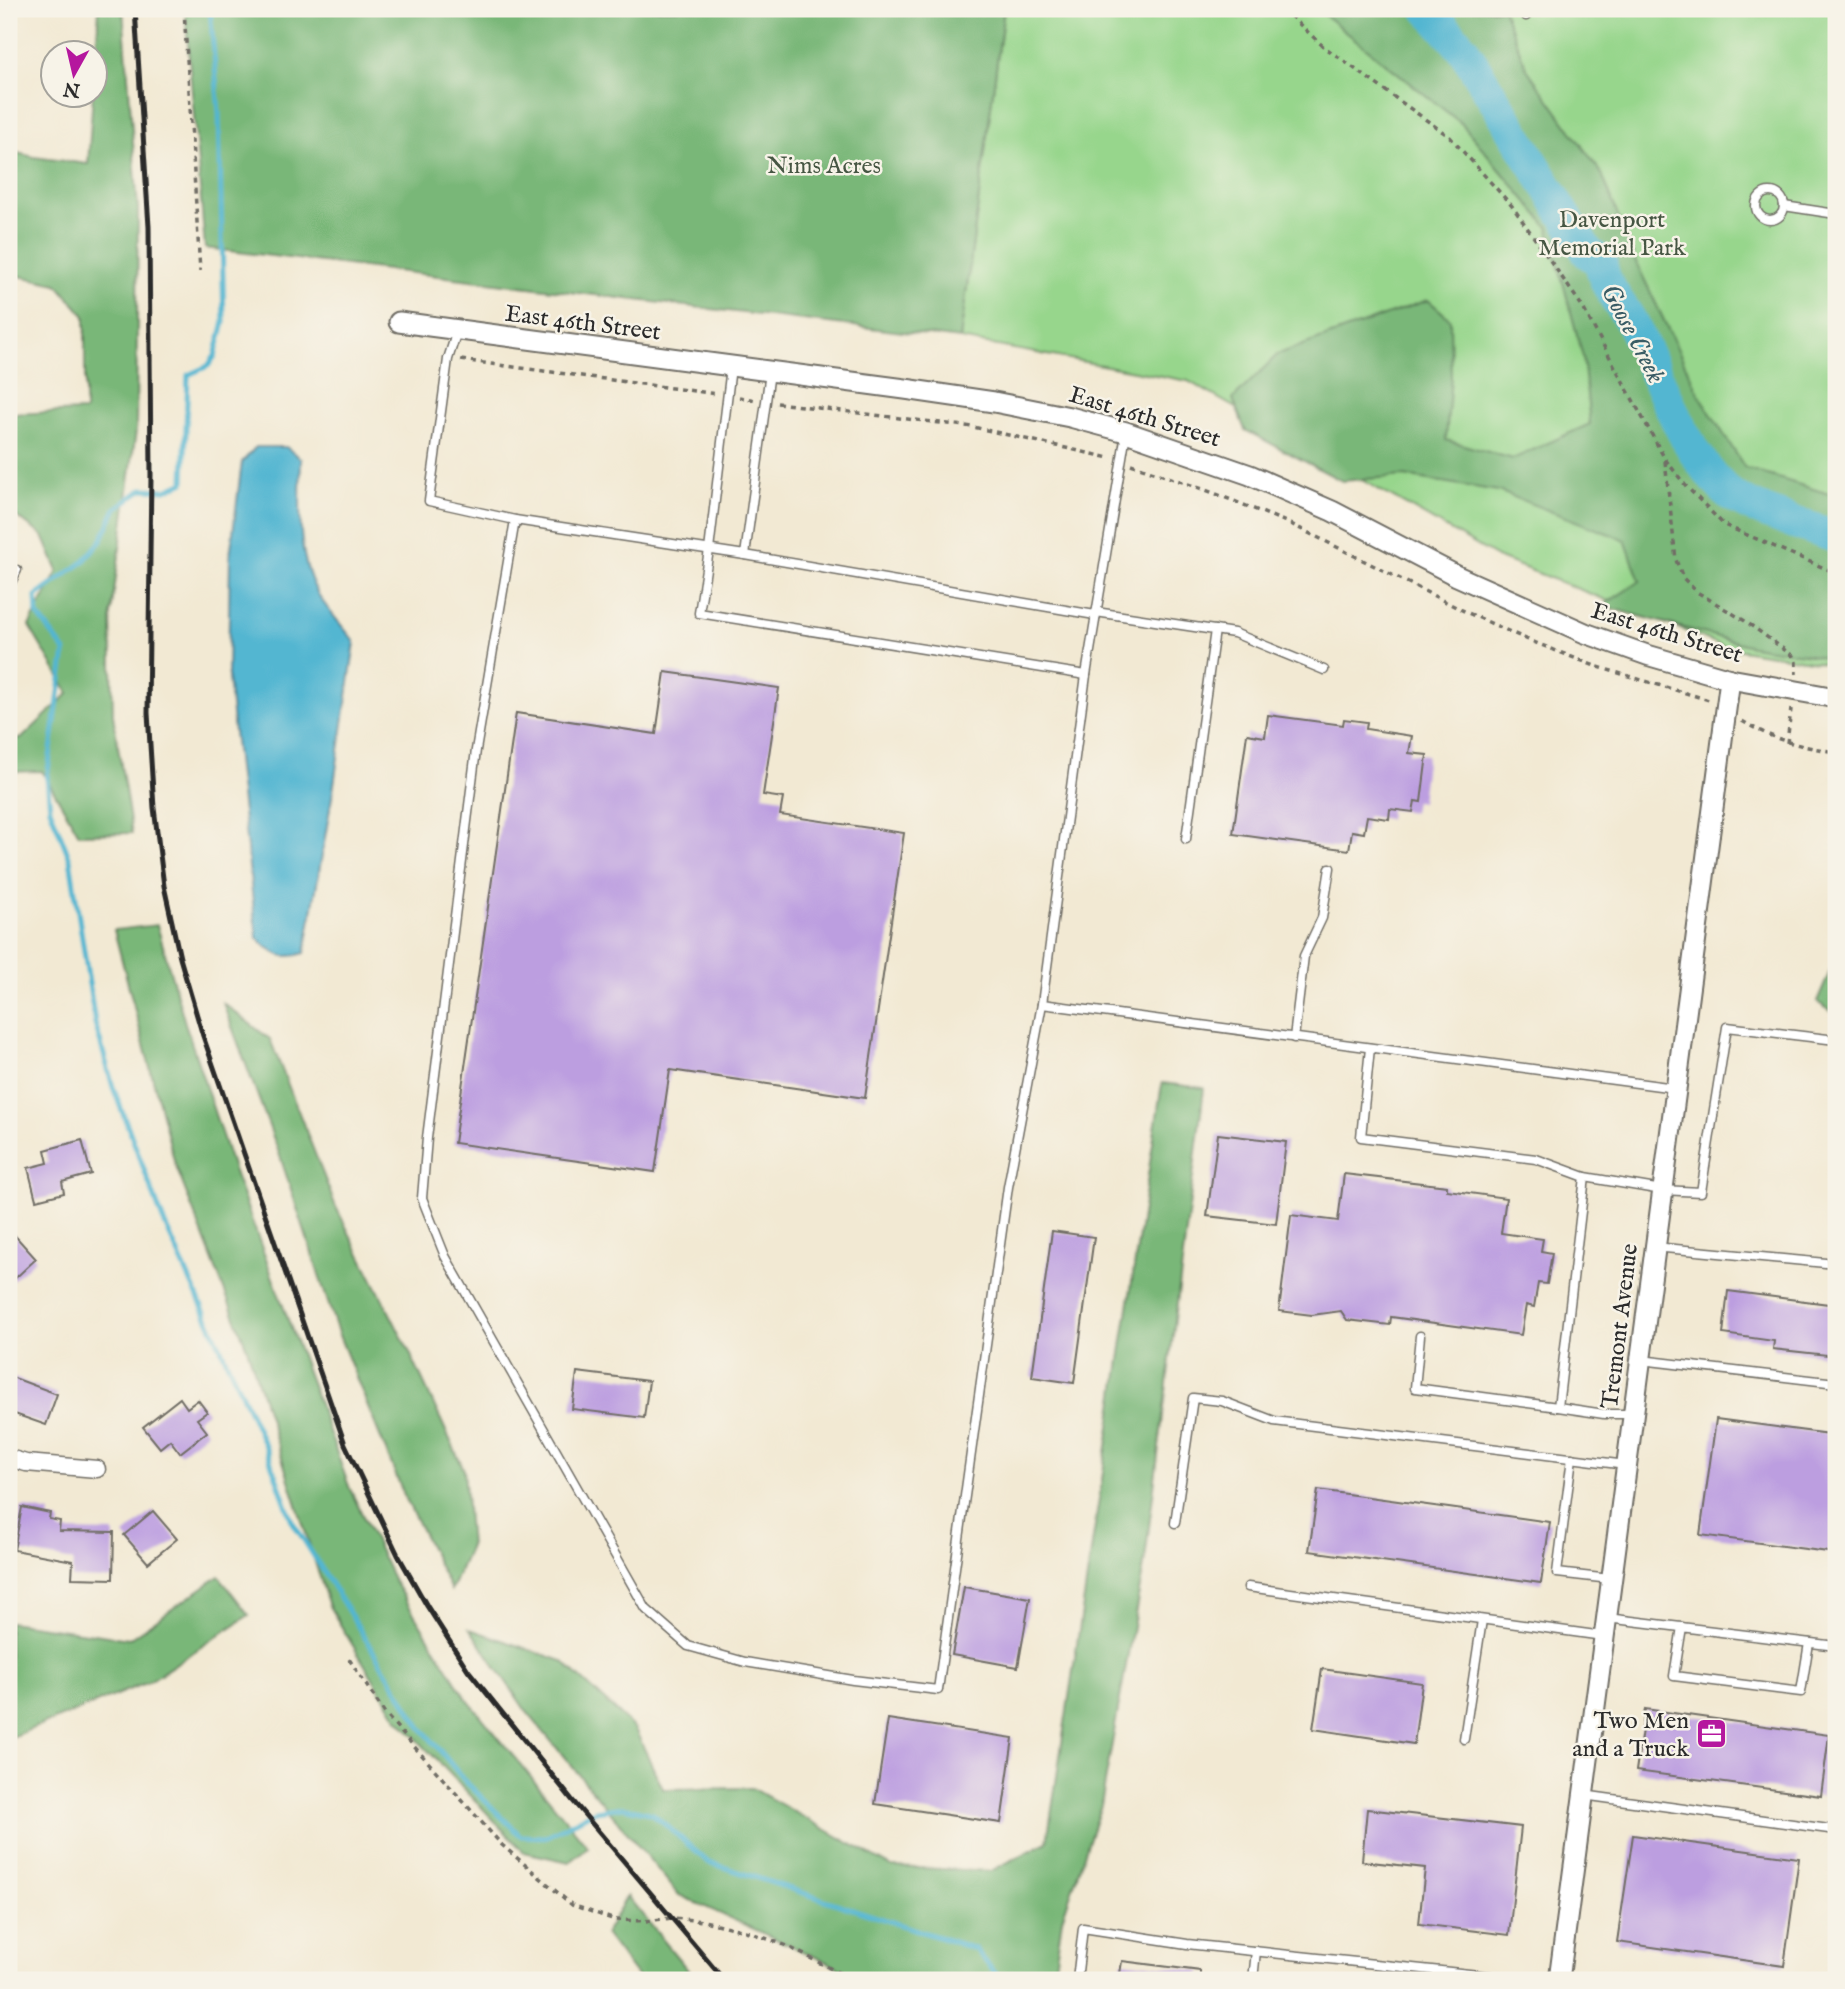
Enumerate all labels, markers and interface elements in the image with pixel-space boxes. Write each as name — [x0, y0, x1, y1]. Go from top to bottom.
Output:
north arrow — [38, 38, 108, 108]
text: N — [62, 76, 83, 102]
park label: Nims Acres — [767, 151, 881, 182]
park label: Davenport Memorial Park — [1538, 205, 1686, 264]
water label: Goose Creek — [1593, 279, 1673, 389]
street label: East 46th Street — [503, 299, 662, 348]
street label: East 46th Street — [1065, 380, 1224, 455]
street label: East 46th Street — [1587, 596, 1746, 671]
street label: Tremont Avenue — [1595, 1242, 1646, 1411]
place label: Two Men and a Truck — [1572, 1706, 1689, 1765]
office icon: Two Men and a Truck — [1695, 1717, 1729, 1751]

